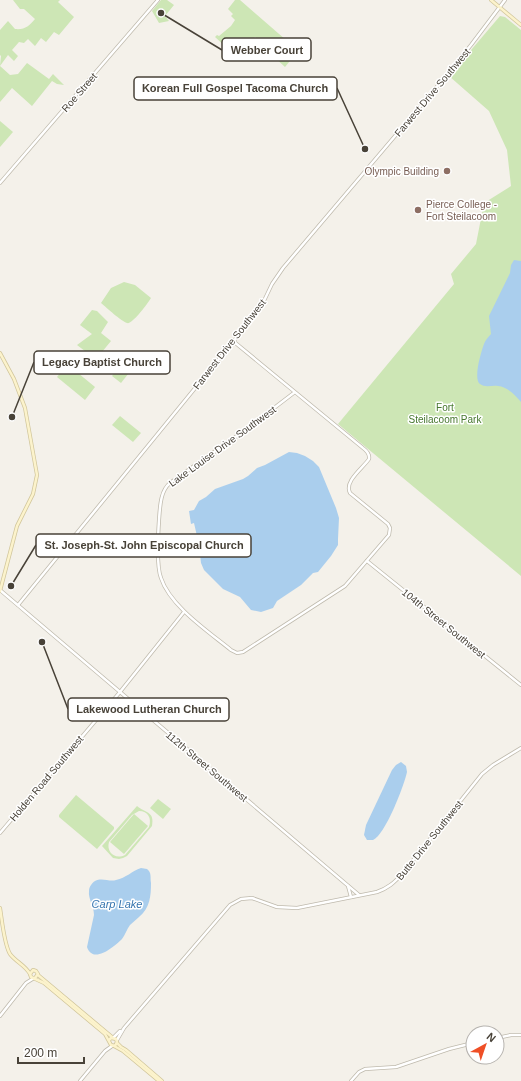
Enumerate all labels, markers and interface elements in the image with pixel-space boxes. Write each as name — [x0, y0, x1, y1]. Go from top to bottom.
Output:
callout: Webber Court — [222, 38, 311, 61]
text: Webber Court — [231, 44, 304, 56]
street label: Farwest Drive Southwest — [392, 46, 472, 138]
street label: Roe Street — [60, 71, 99, 114]
callout: Korean Full Gospel Tacoma Church — [134, 77, 337, 100]
text: Korean Full Gospel Tacoma Church — [142, 82, 328, 94]
place label: Olympic Building — [365, 166, 439, 177]
marker: Olympic Building — [442, 166, 452, 176]
place label: Pierce College - Fort Steilacoom — [426, 199, 497, 222]
marker: Pierce College - Fort Steilacoom — [413, 205, 423, 215]
street label: Farwest Drive Southwest — [191, 297, 268, 391]
callout: Legacy Baptist Church — [34, 351, 170, 374]
text: Legacy Baptist Church — [42, 356, 162, 368]
park label: Fort Steilacoom Park — [409, 402, 482, 425]
street label: Lake Louise Drive Southwest — [167, 404, 278, 489]
callout: St. Joseph-St. John Episcopal Church — [36, 534, 251, 557]
text: St. Joseph-St. John Episcopal Church — [44, 539, 244, 551]
street label: 104th Street Southwest — [400, 586, 488, 661]
callout: Lakewood Lutheran Church — [68, 698, 229, 721]
text: Lakewood Lutheran Church — [76, 703, 222, 715]
street label: 112th Street Southwest — [164, 729, 250, 804]
street label: Holden Road Southwest — [8, 733, 85, 823]
street label: Butte Drive Southwest — [394, 798, 465, 882]
water label: Carp Lake — [92, 898, 142, 910]
north arrow — [465, 1025, 505, 1065]
text: N — [485, 1030, 498, 1045]
scale bar — [18, 1039, 84, 1065]
text: 200 m — [24, 1046, 57, 1060]

